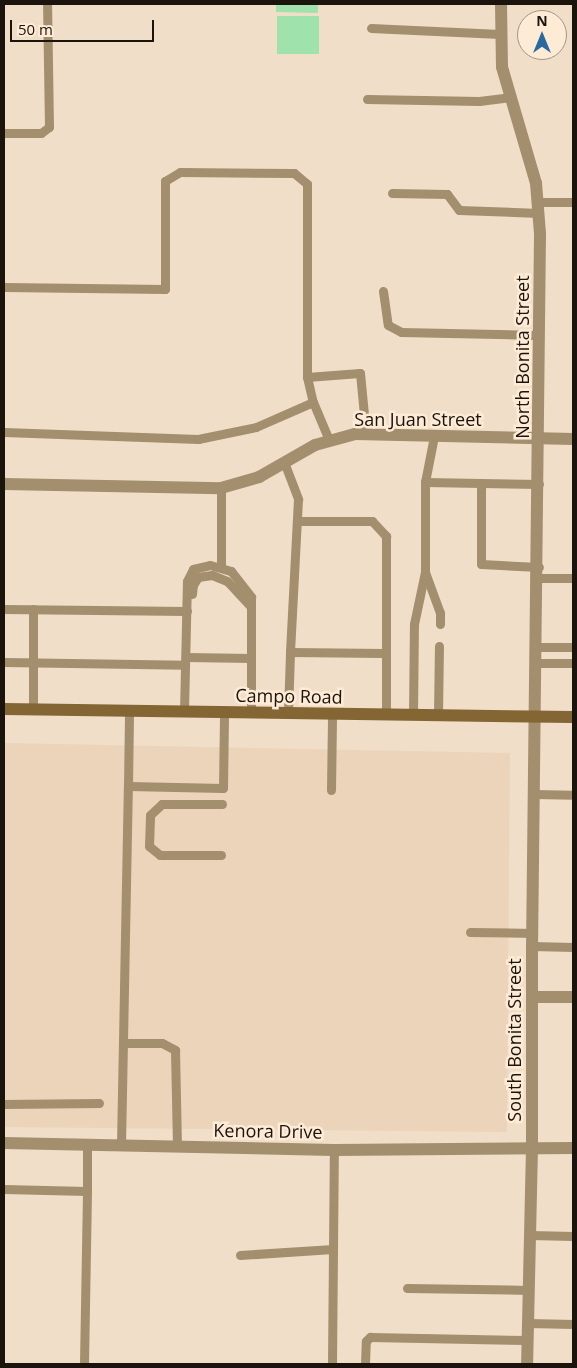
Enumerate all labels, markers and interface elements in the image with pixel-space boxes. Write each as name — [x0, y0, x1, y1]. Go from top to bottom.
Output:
scale bar — [12, 10, 156, 42]
north arrow — [517, 10, 567, 60]
text: N — [536, 11, 548, 30]
text: 50 m — [18, 19, 53, 39]
street label: North Bonita Street — [511, 275, 533, 439]
street label: San Juan Street — [354, 408, 482, 430]
street label: Campo Road — [235, 684, 343, 708]
street label: South Bonita Street — [503, 958, 525, 1122]
street label: Kenora Drive — [213, 1119, 323, 1143]

